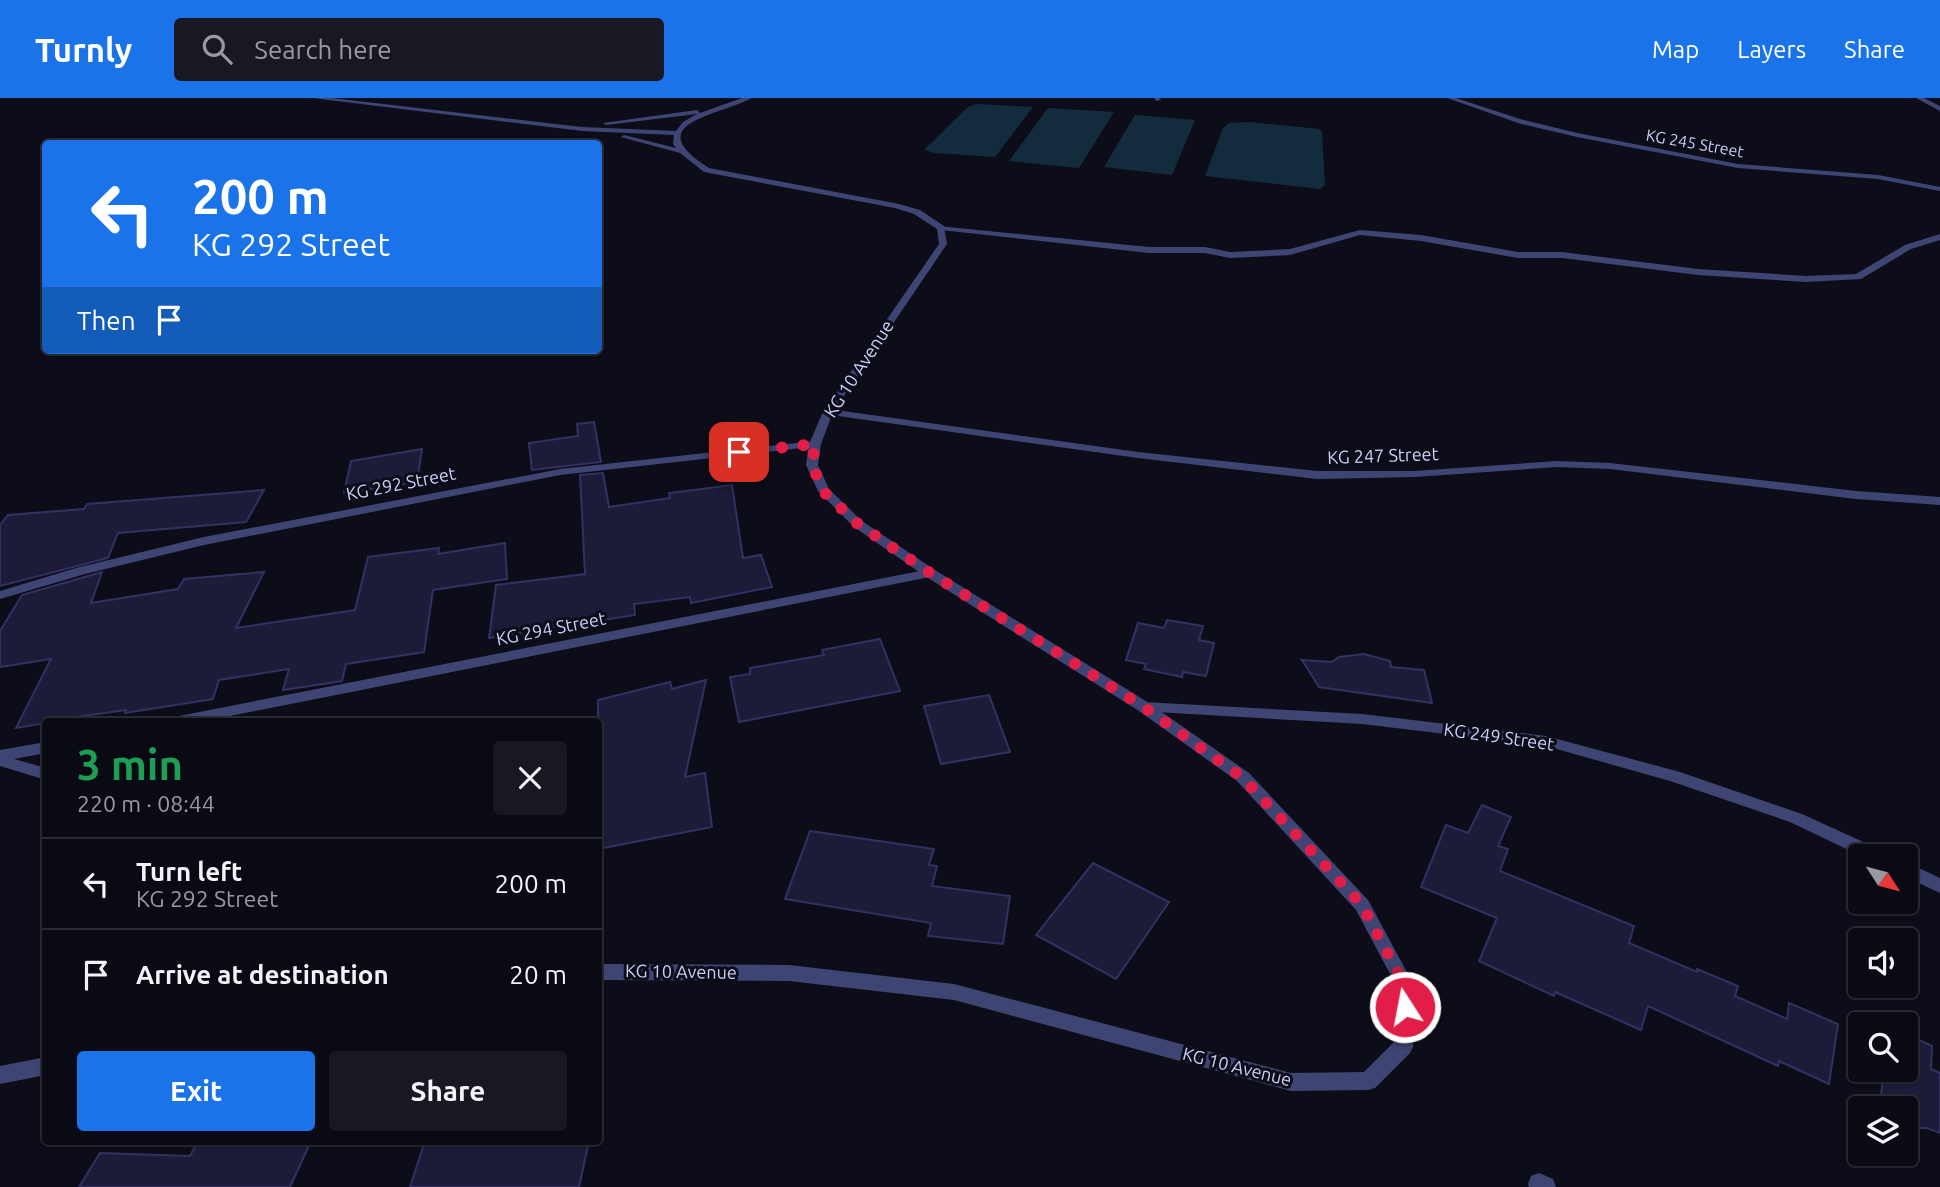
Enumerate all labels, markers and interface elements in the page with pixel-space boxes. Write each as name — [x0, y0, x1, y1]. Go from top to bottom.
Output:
search box — [174, 18, 664, 81]
icon: search — [198, 30, 236, 68]
text: Turnly — [35, 31, 132, 68]
text: Search here — [254, 35, 392, 64]
text: Map — [1652, 36, 1699, 63]
text: Layers — [1737, 36, 1806, 63]
text: Share — [1844, 36, 1905, 63]
street label: KG 245 Street — [1645, 126, 1746, 161]
icon: left — [77, 168, 168, 259]
text: 200 m — [192, 168, 329, 223]
text: KG 292 Street — [192, 226, 390, 262]
icon: arrive — [150, 301, 188, 339]
text: Then — [77, 306, 136, 335]
street label: KG 10 Avenue — [819, 316, 897, 421]
pin — [709, 422, 769, 482]
icon: arrive — [720, 433, 758, 471]
street label: KG 247 Street — [1327, 443, 1439, 467]
street label: KG 292 Street — [344, 463, 457, 503]
street label: KG 294 Street — [494, 608, 607, 648]
street label: KG 249 Street — [1443, 718, 1556, 754]
text: 3 min — [77, 741, 183, 788]
button: close — [493, 741, 567, 815]
text: 220 m · 08:44 — [77, 791, 215, 816]
north arrow — [1848, 844, 1918, 914]
map controls — [1848, 844, 1918, 1166]
text: Turn left — [136, 857, 242, 886]
icon: left — [77, 865, 115, 903]
text: 200 m — [495, 869, 567, 898]
text: KG 292 Street — [136, 886, 278, 911]
button: sound — [1848, 928, 1918, 998]
icon: arrive — [77, 956, 115, 994]
text: Arrive at destination — [136, 960, 389, 989]
text: 20 m — [509, 960, 567, 989]
street label: KG 10 Avenue — [625, 960, 737, 982]
position arrow — [1368, 970, 1442, 1044]
button: search — [1848, 1012, 1918, 1082]
street label: KG 10 Avenue — [1181, 1043, 1294, 1089]
button: Exit — [77, 1051, 315, 1131]
button: Share — [329, 1051, 567, 1131]
button: layers — [1848, 1096, 1918, 1166]

